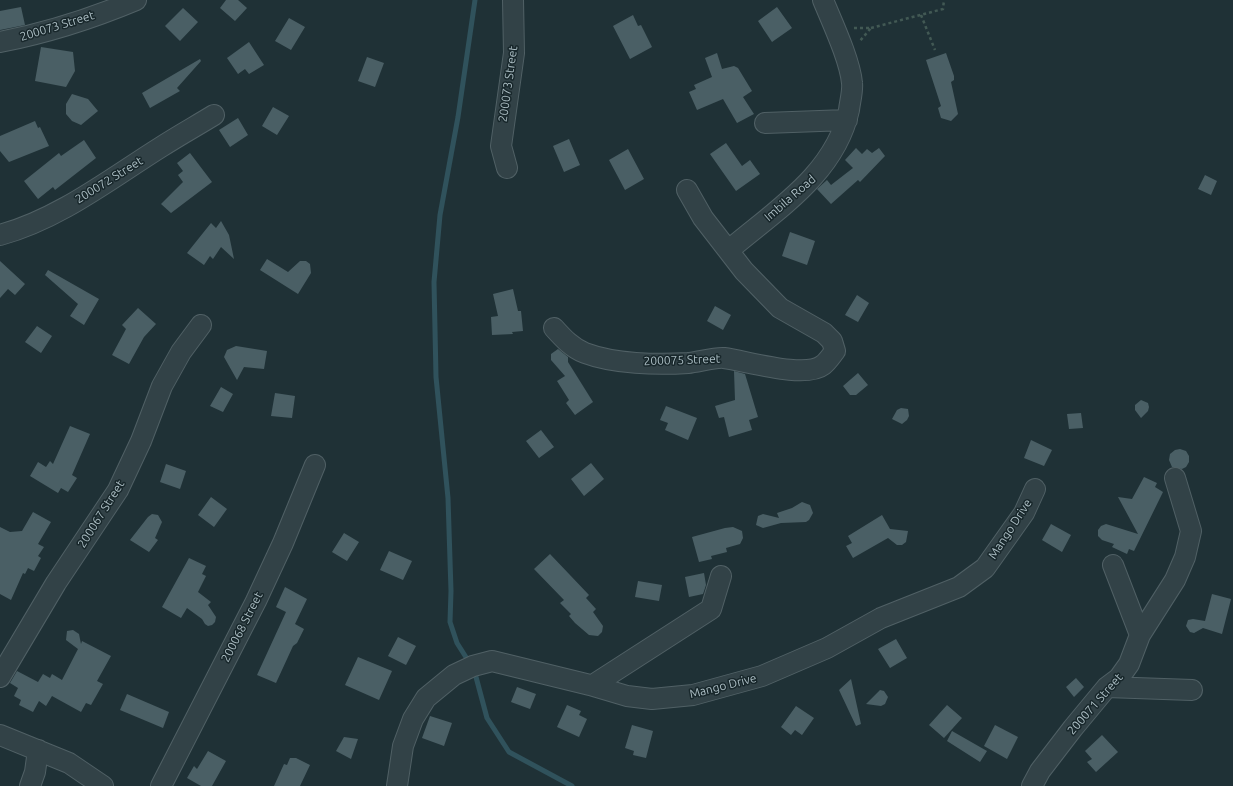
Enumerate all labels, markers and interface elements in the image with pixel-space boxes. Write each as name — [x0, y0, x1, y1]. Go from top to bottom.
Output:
street label: 200073 Street — [18, 8, 96, 44]
street label: 200073 Street — [496, 45, 520, 123]
street label: 200072 Street — [73, 154, 145, 206]
street label: Imbila Road — [761, 172, 819, 224]
street label: 200075 Street — [643, 351, 721, 369]
street label: 200067 Street — [75, 478, 127, 550]
street label: Mango Drive — [985, 496, 1035, 562]
street label: 200068 Street — [218, 589, 266, 665]
street label: 200071 Street — [1064, 670, 1126, 738]
street label: Mango Drive — [688, 671, 758, 701]

